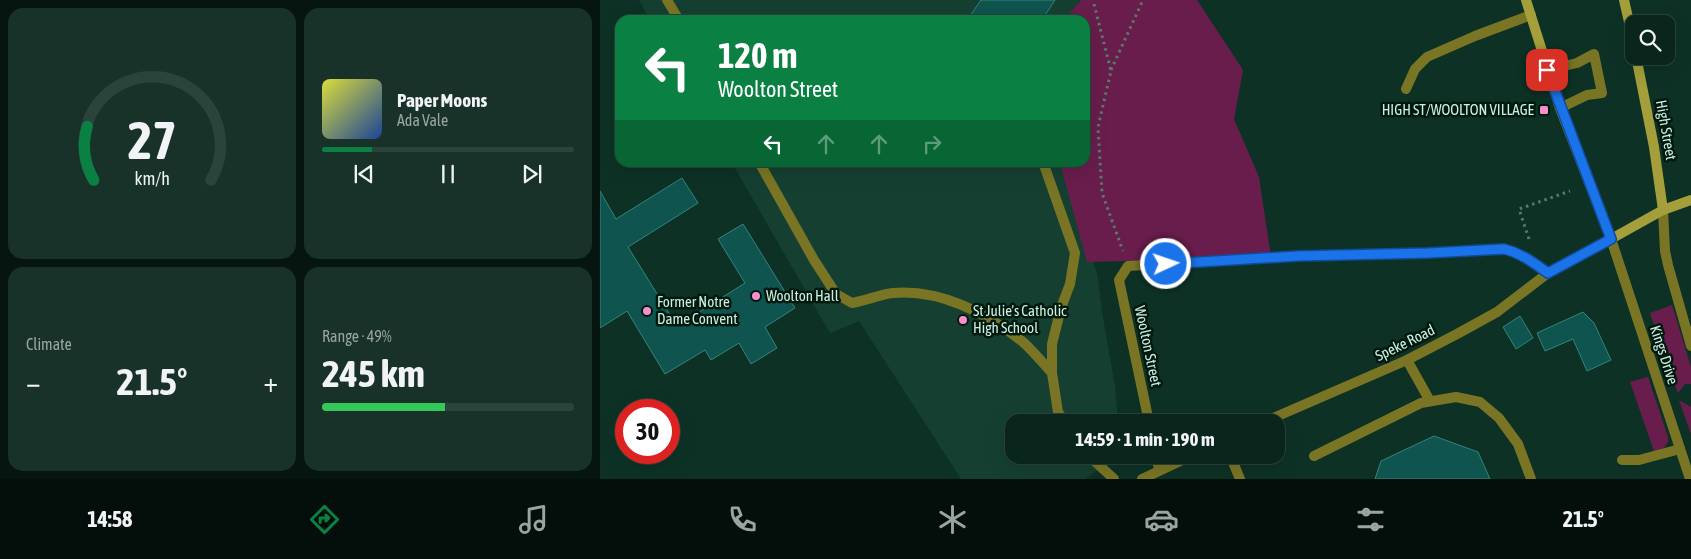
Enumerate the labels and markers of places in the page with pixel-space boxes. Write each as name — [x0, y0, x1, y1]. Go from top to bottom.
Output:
pin — [1526, 49, 1568, 91]
place label: HIGH ST/WOOLTON VILLAGE — [1382, 101, 1535, 118]
marker: HIGH ST/WOOLTON VILLAGE — [1538, 104, 1550, 116]
place label: Woolton Hall — [766, 287, 839, 304]
marker: Woolton Hall — [750, 290, 762, 302]
place label: Former Notre Dame Convent — [657, 293, 738, 327]
place label: St Julie's Catholic High School — [973, 302, 1067, 336]
marker: Former Notre Dame Convent — [641, 305, 653, 317]
marker: St Julie's Catholic High School — [957, 314, 969, 326]

